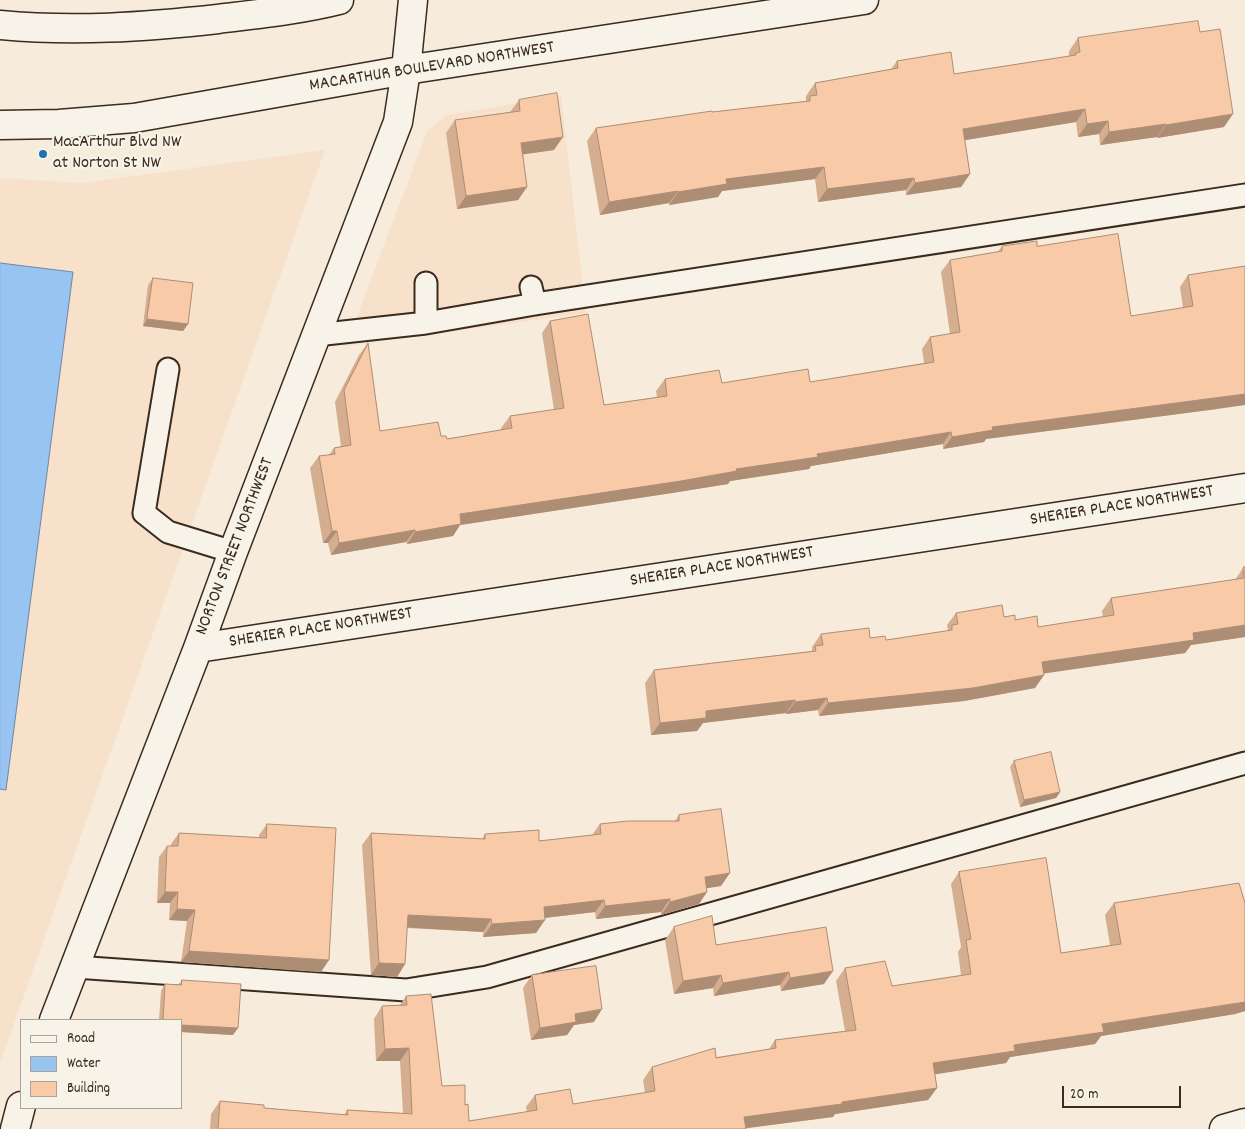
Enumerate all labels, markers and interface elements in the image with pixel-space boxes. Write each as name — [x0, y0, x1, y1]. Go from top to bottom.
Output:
street label: MACARTHUR BOULEVARD NORTHWEST — [308, 38, 556, 98]
place label: MacArthur Blvd NW at Norton St NW — [53, 133, 181, 176]
marker: MacArthur Blvd NW at Norton St NW — [37, 148, 49, 160]
street label: NORTON STREET NORTHWEST — [192, 455, 280, 639]
street label: SHERIER PLACE NORTHWEST — [1029, 482, 1215, 532]
street label: SHERIER PLACE NORTHWEST — [629, 543, 815, 593]
street label: SHERIER PLACE NORTHWEST — [228, 604, 414, 654]
legend — [20, 1019, 182, 1109]
text: Road — [67, 1028, 95, 1050]
text: Water — [67, 1053, 100, 1075]
scale bar — [1065, 1076, 1184, 1108]
text: Building — [67, 1078, 110, 1100]
text: 20 m — [1070, 1084, 1098, 1106]

